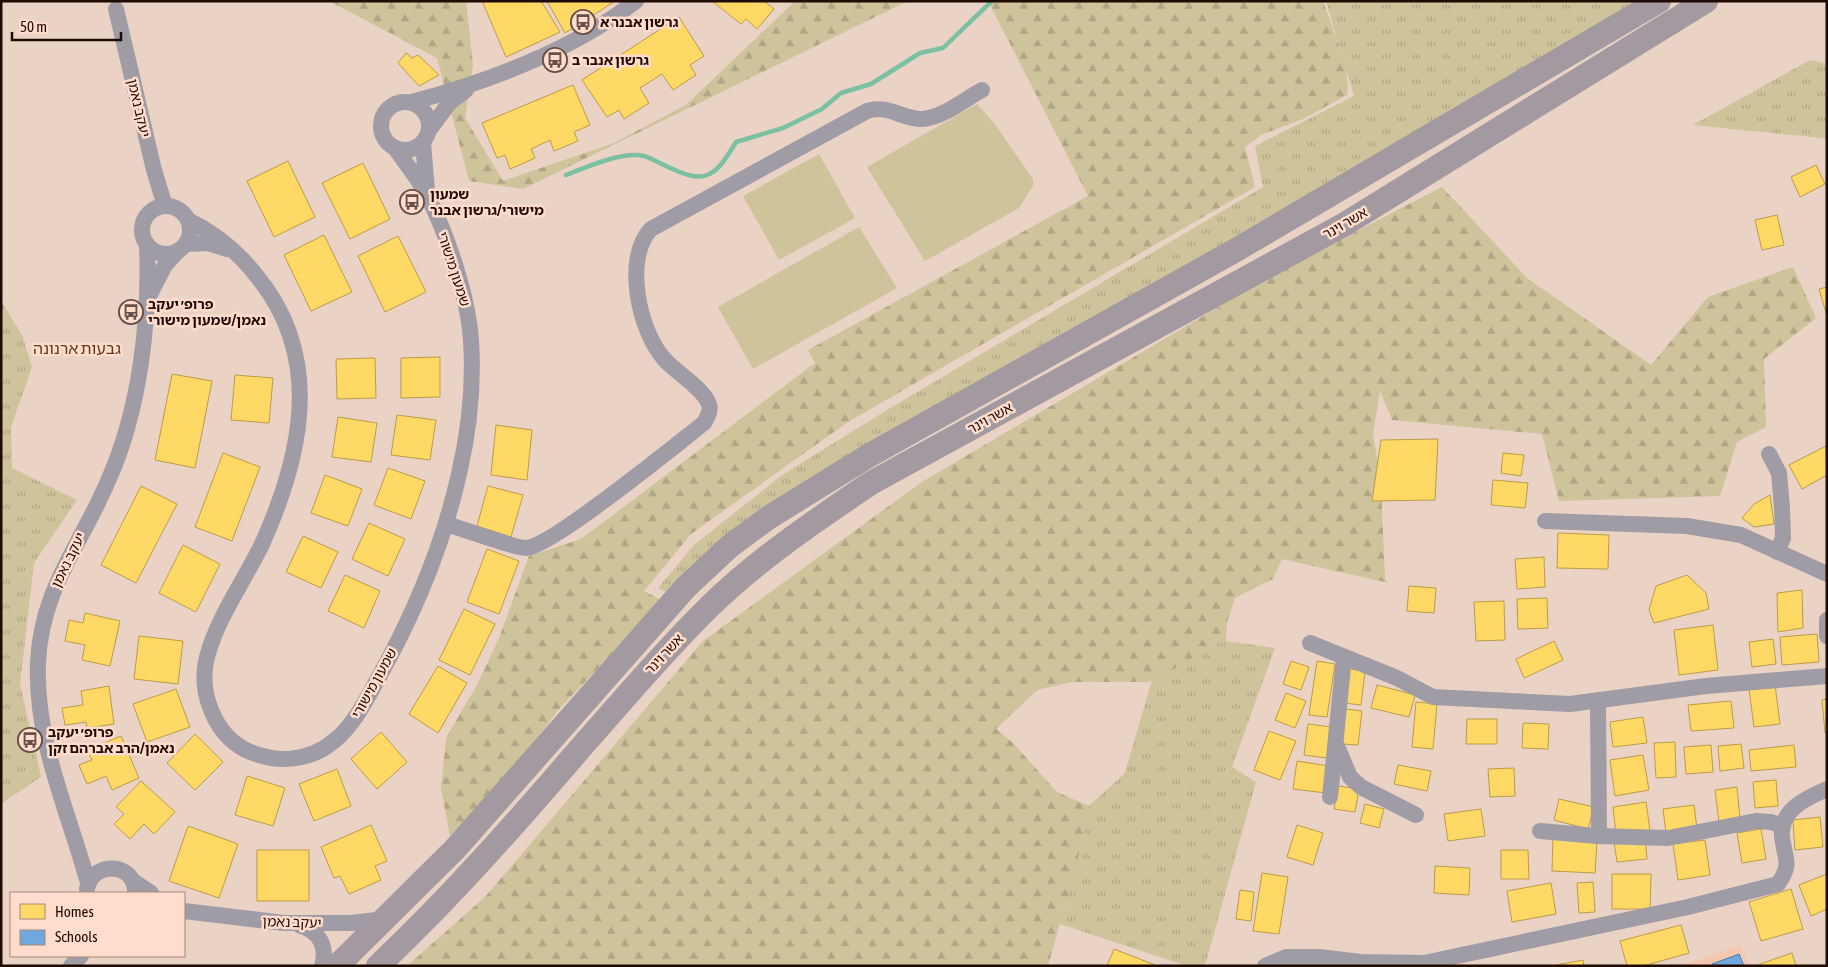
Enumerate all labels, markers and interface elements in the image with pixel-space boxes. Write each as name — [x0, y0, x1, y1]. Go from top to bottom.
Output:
bus stop icon: גרשון אבנר א — [570, 9, 596, 35]
scale bar — [12, 10, 121, 42]
place label: גרשון אבנר א — [600, 14, 679, 30]
text: 50 m — [20, 18, 47, 35]
bus stop icon: גרשון אנבר ב — [542, 47, 568, 73]
place label: גרשון אנבר ב — [572, 52, 649, 68]
street label: יעקב נאמן — [125, 77, 153, 139]
place label: שמעון מישורי/גרשון אבנר — [430, 186, 544, 218]
bus stop icon: שמעון מישורי/גרשון אבנר — [399, 189, 425, 215]
street label: אשר וינר — [1320, 204, 1370, 242]
street label: שמעון מישורי — [434, 230, 474, 308]
place label: פרופ׳ יעקב נאמן/שמעון מישורי — [148, 296, 266, 328]
bus stop icon: פרופ׳ יעקב נאמן/שמעון מישורי — [118, 299, 144, 325]
district label: גבעות ארנונה — [33, 339, 121, 357]
street label: אשר וינר — [965, 399, 1015, 437]
street label: יעקב נאמן — [48, 530, 88, 590]
street label: אשר וינר — [641, 631, 687, 677]
street label: שמעון מישורי — [348, 645, 400, 721]
place label: פרופ׳ יעקב נאמן/הרב אברהם זקן — [48, 724, 175, 756]
bus stop icon: פרופ׳ יעקב נאמן/הרב אברהם זקן — [17, 727, 43, 753]
legend — [10, 892, 185, 957]
text: Homes — [55, 903, 94, 920]
street label: יעקב נאמן — [262, 913, 322, 931]
text: Schools — [55, 928, 98, 945]

